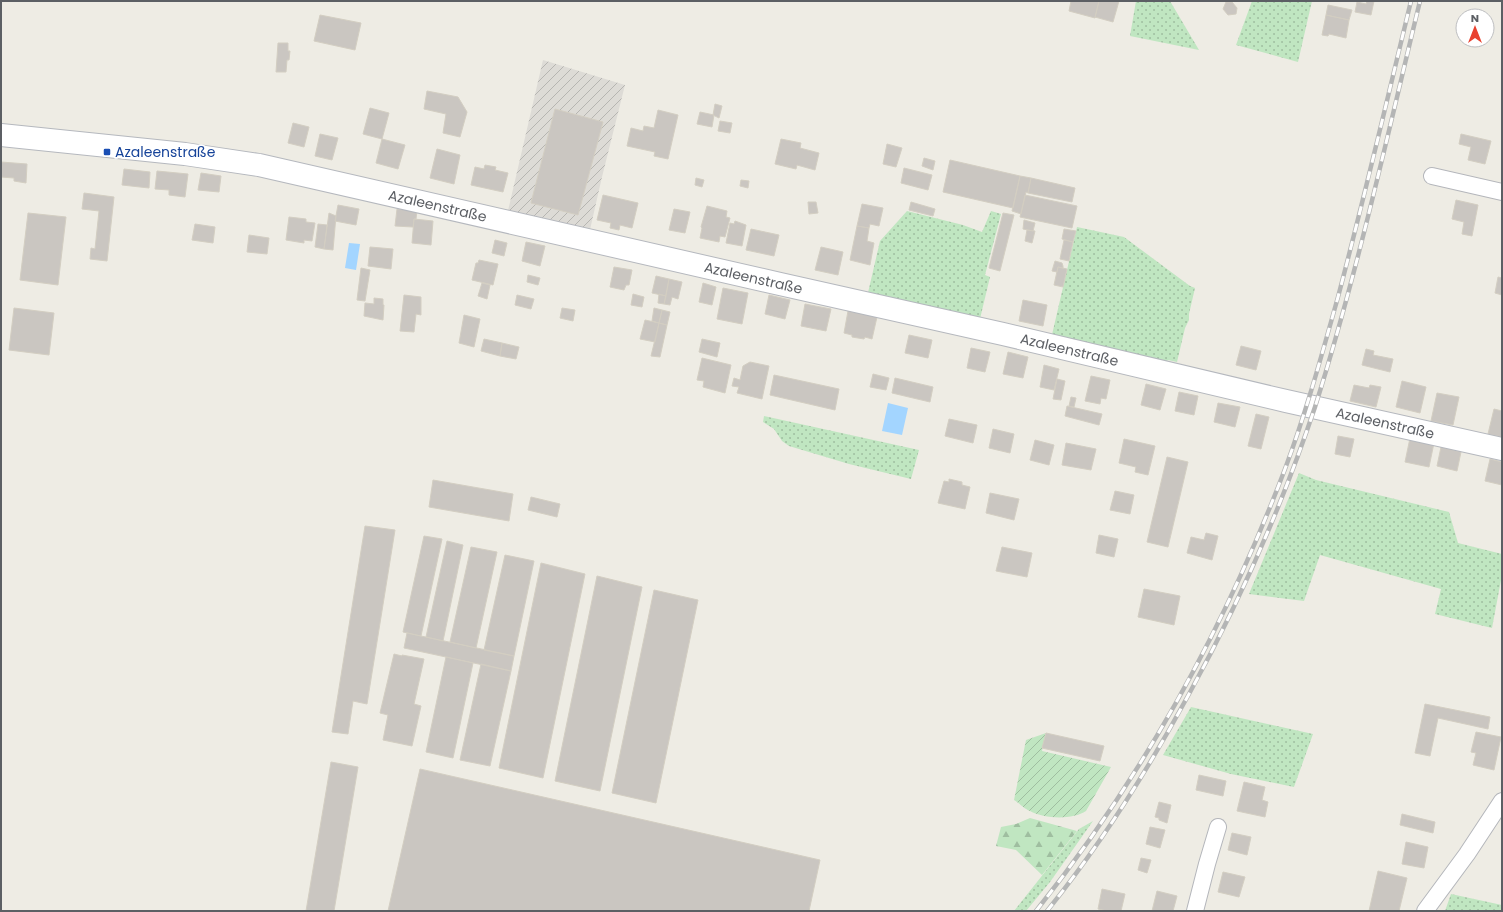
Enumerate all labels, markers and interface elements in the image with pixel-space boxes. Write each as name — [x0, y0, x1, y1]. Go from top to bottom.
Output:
north arrow — [1455, 8, 1495, 48]
text: N — [1471, 10, 1479, 26]
place label: Azaleenstraße — [115, 142, 216, 162]
marker: Azaleenstraße — [102, 147, 112, 157]
street label: Azaleenstraße — [386, 185, 489, 227]
street label: Azaleenstraße — [702, 257, 805, 299]
street label: Azaleenstraße — [1018, 328, 1121, 371]
street label: Azaleenstraße — [1334, 402, 1437, 444]

